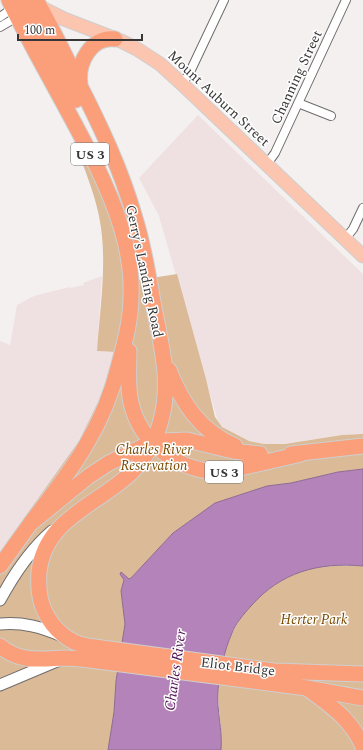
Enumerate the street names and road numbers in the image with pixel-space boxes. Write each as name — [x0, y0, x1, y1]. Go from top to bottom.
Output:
street label: Channing Street — [265, 27, 327, 128]
street label: Mount Auburn Street — [163, 45, 275, 151]
road number: US 3 — [71, 143, 109, 165]
street label: Gerry's Landing Road — [120, 203, 169, 340]
road number: US 3 — [205, 461, 243, 483]
street label: Eliot Bridge — [199, 652, 277, 682]

